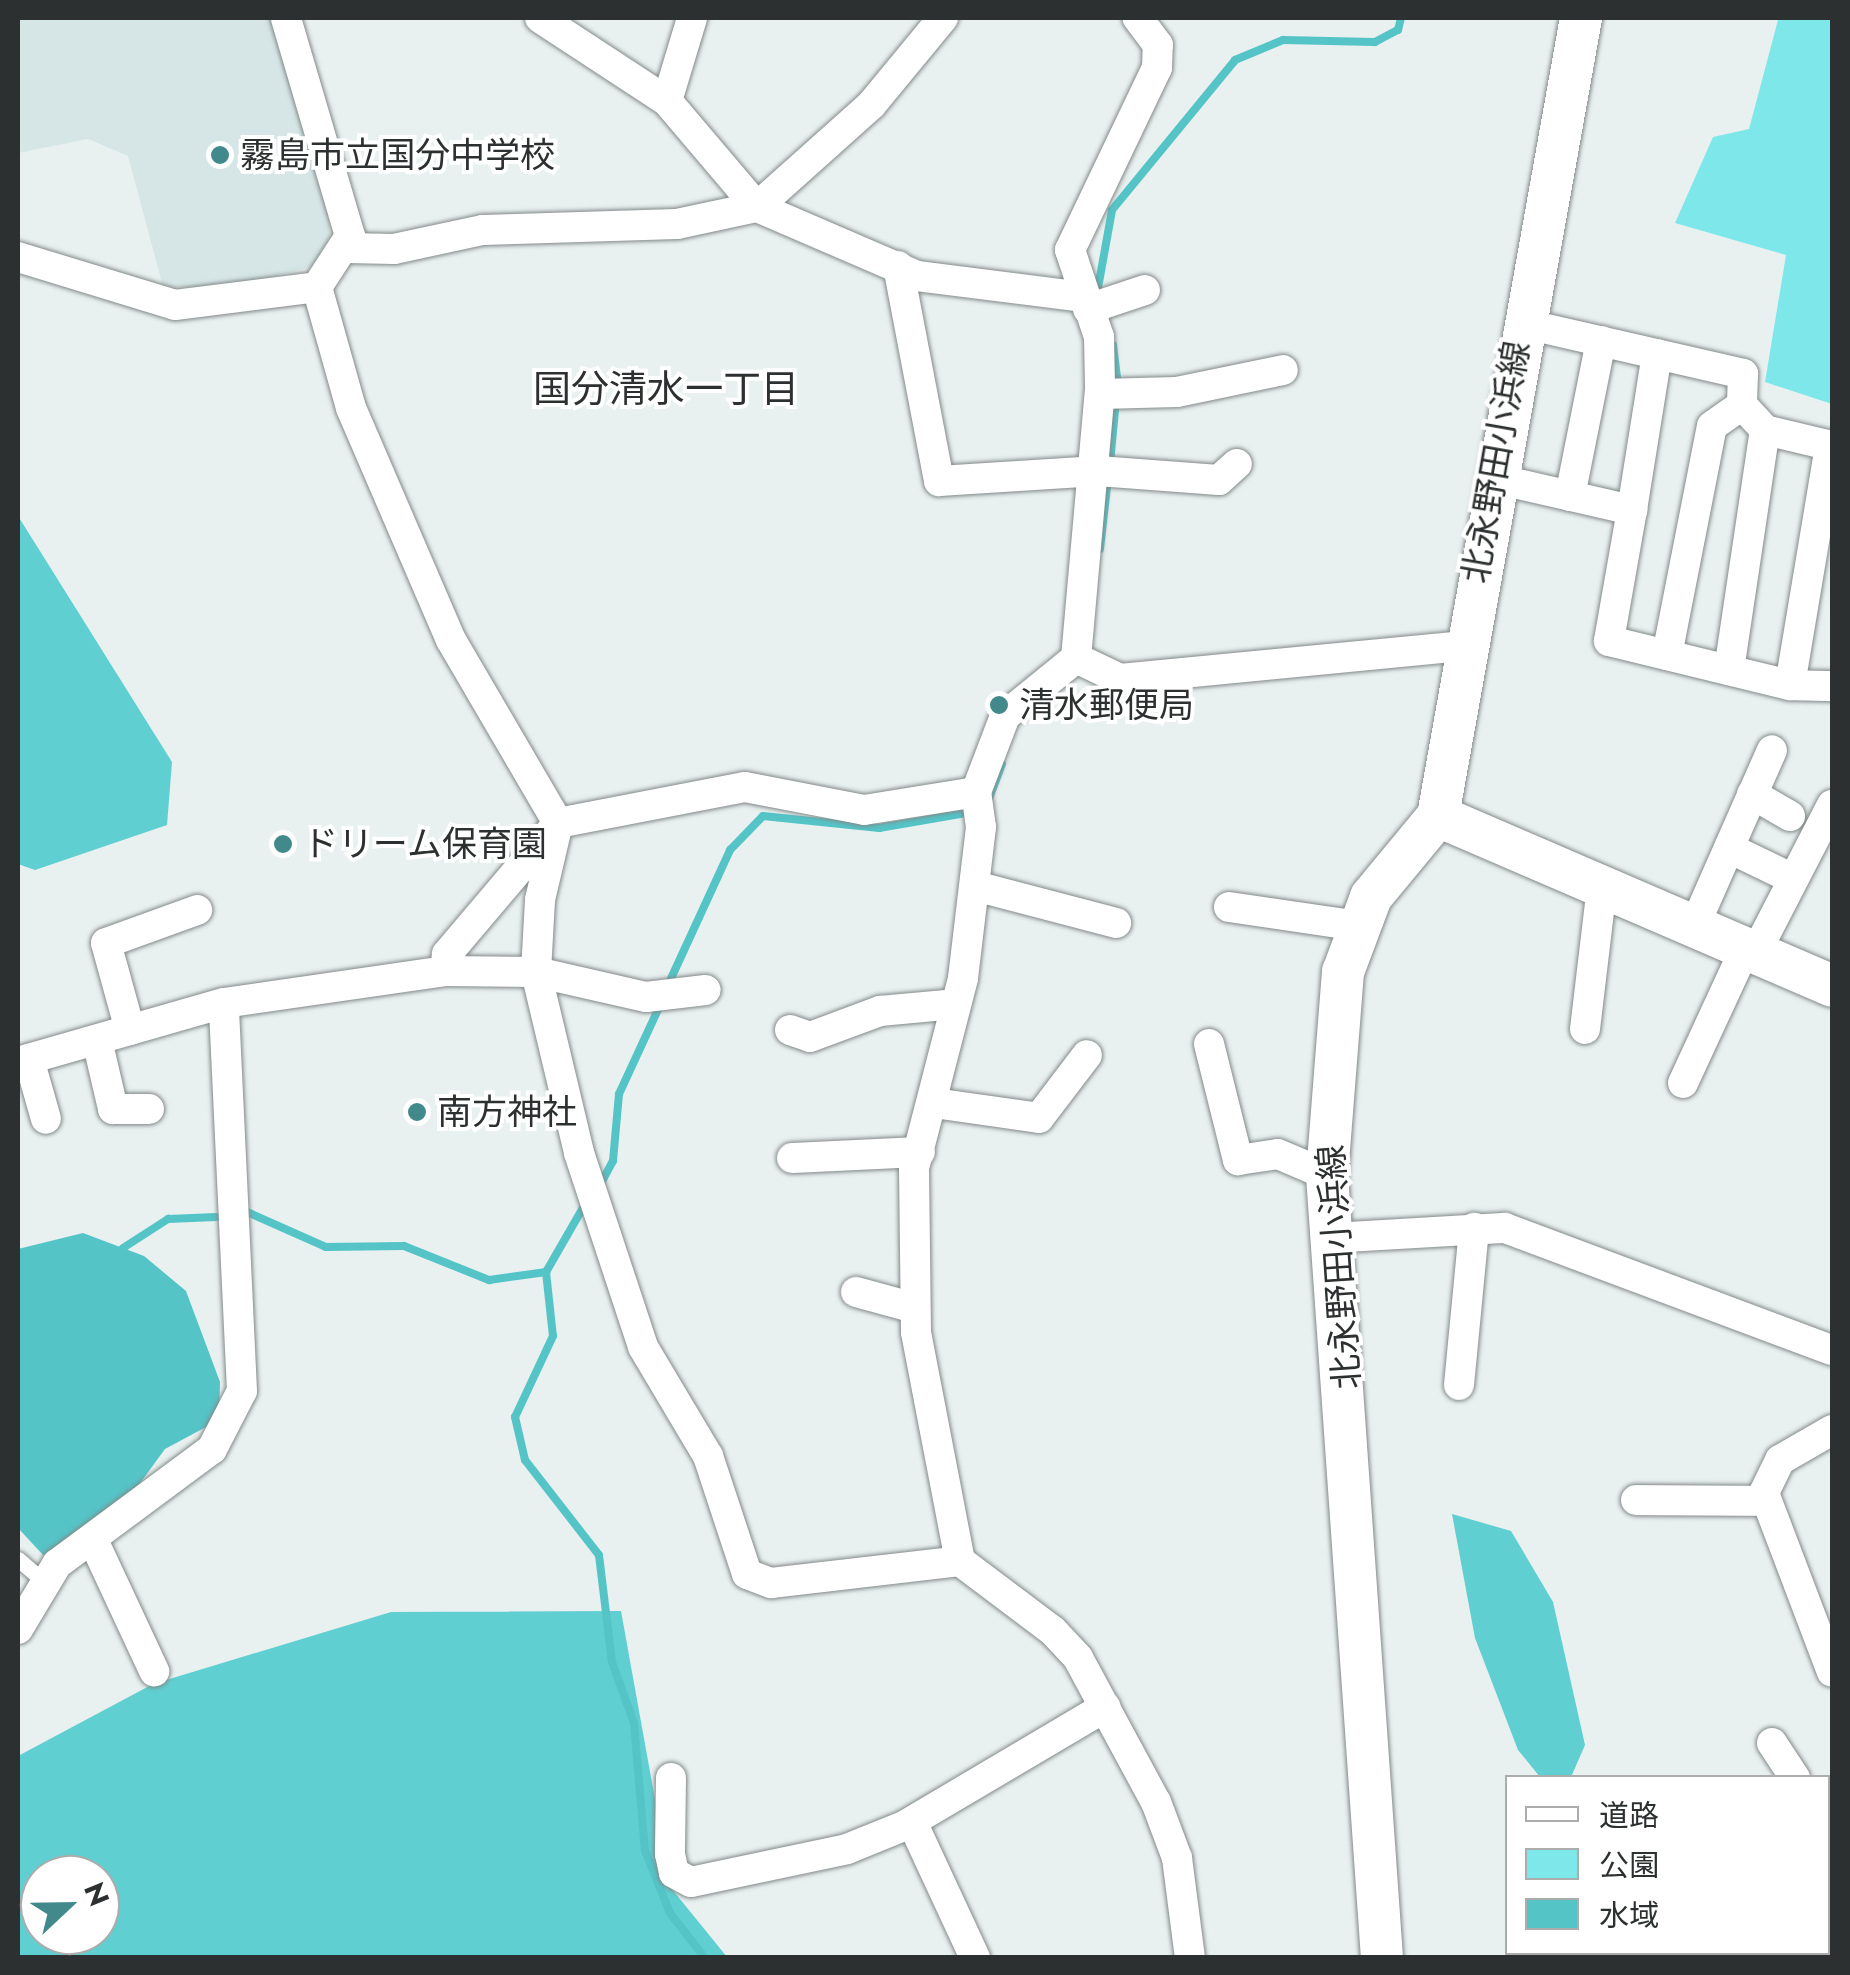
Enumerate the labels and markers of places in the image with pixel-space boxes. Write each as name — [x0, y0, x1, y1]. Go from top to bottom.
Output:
place label: 霧島市立国分中学校 — [240, 134, 555, 176]
marker: 霧島市立国分中学校 — [209, 144, 231, 166]
place label: 清水郵便局 — [1019, 684, 1194, 726]
marker: 清水郵便局 — [988, 694, 1010, 716]
place label: ドリーム保育園 — [303, 823, 548, 865]
marker: ドリーム保育園 — [272, 833, 294, 855]
place label: 南方神社 — [437, 1091, 577, 1133]
marker: 南方神社 — [406, 1101, 428, 1123]

